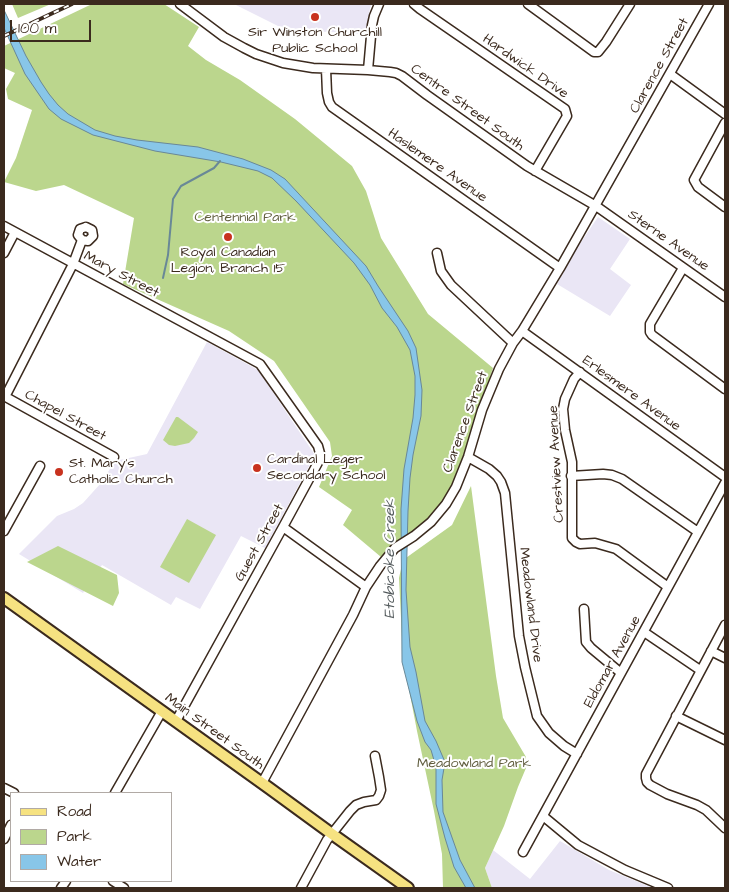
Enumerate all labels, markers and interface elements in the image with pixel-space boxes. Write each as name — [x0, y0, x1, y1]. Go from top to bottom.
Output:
scale bar — [12, 10, 94, 42]
marker: Sir Winston Churchill Public School — [309, 11, 321, 23]
street label: Clarence Street — [627, 15, 693, 117]
text: 100 m — [18, 18, 57, 39]
place label: Sir Winston Churchill Public School — [248, 25, 382, 58]
street label: Hardwick Drive — [479, 31, 571, 103]
street label: Centre Street South — [407, 61, 527, 155]
street label: Haslemere Avenue — [384, 125, 490, 207]
street label: Sterne Avenue — [624, 207, 712, 275]
park label: Centennial Park — [194, 210, 296, 226]
marker: Royal Canadian Legion, Branch 15 — [222, 231, 234, 243]
place label: Royal Canadian Legion, Branch 15 — [171, 245, 285, 278]
street label: Mary Street — [80, 248, 162, 302]
street label: Erlesmere Avenue — [578, 353, 684, 435]
street label: Clarence Street — [440, 369, 492, 475]
street label: Chapel Street — [21, 387, 109, 445]
street label: Crestview Avenue — [546, 405, 568, 523]
place label: Cardinal Leger Secondary School — [267, 452, 385, 484]
place label: St. Mary's Catholic Church — [69, 456, 173, 488]
marker: Cardinal Leger Secondary School — [251, 462, 263, 474]
marker: St. Mary's Catholic Church — [53, 466, 65, 478]
water label: Etobicoke Creek — [382, 499, 400, 619]
street label: Guest Street — [232, 501, 288, 585]
street label: Meadowland Drive — [515, 547, 545, 663]
street label: Eldomar Avenue — [581, 613, 645, 711]
street label: Main Street South — [161, 690, 267, 774]
park label: Meadowland Park — [417, 756, 531, 772]
legend — [10, 792, 172, 882]
text: Road — [57, 801, 91, 822]
text: Park — [57, 826, 92, 847]
text: Water — [57, 851, 101, 872]

